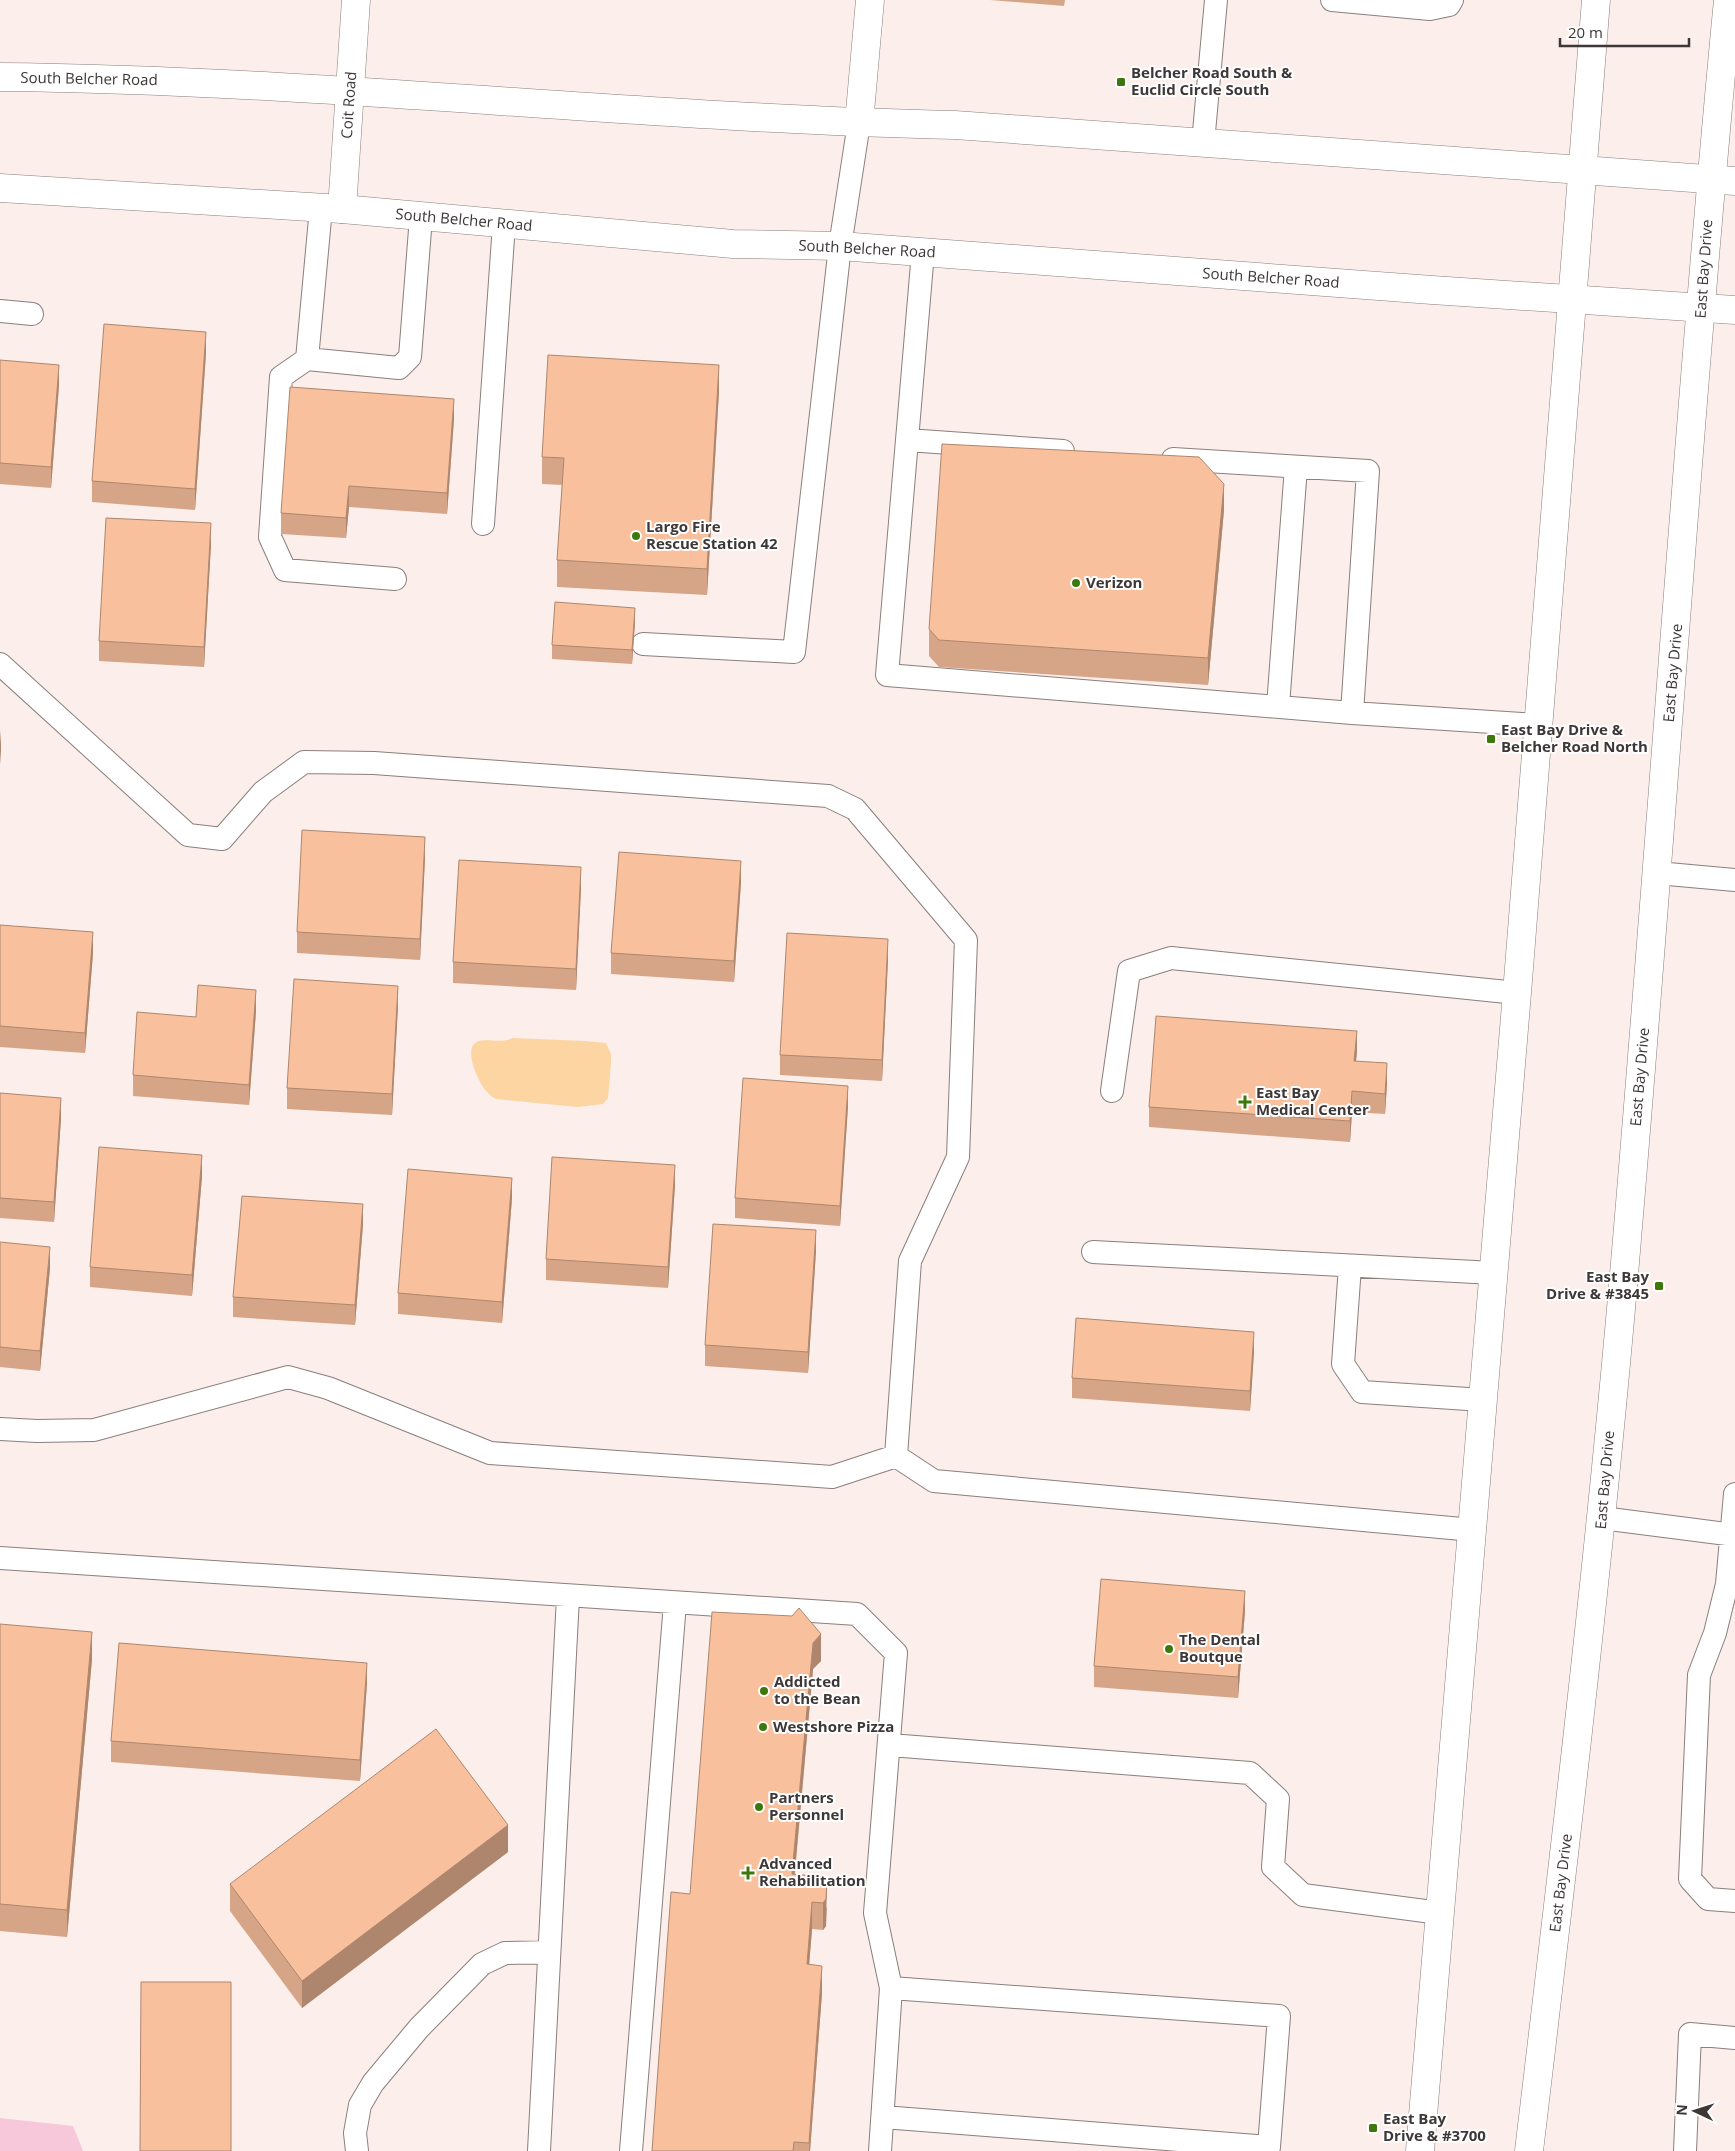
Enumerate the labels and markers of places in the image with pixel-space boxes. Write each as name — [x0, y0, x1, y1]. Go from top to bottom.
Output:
place label: Belcher Road South & Euclid Circle South — [1131, 62, 1293, 99]
marker: Belcher Road South & Euclid Circle South — [1115, 76, 1127, 88]
place label: Largo Fire Rescue Station 42 — [646, 516, 778, 553]
marker: Largo Fire Rescue Station 42 — [630, 530, 642, 542]
place label: Verizon — [1086, 572, 1142, 592]
marker: Verizon — [1070, 577, 1082, 589]
place label: East Bay Drive & Belcher Road North — [1501, 719, 1648, 756]
marker: East Bay Drive & Belcher Road North — [1485, 733, 1497, 745]
place label: East Bay Medical Center — [1256, 1082, 1369, 1119]
marker: East Bay Medical Center — [1238, 1095, 1252, 1109]
place label: East Bay Drive & #3845 — [1546, 1266, 1649, 1303]
marker: East Bay Drive & #3845 — [1653, 1280, 1665, 1292]
place label: The Dental Boutque — [1179, 1629, 1260, 1666]
marker: The Dental Boutque — [1163, 1643, 1175, 1655]
place label: Addicted to the Bean — [774, 1671, 861, 1708]
marker: Addicted to the Bean — [758, 1685, 770, 1697]
place label: Westshore Pizza — [773, 1716, 894, 1736]
marker: Westshore Pizza — [757, 1721, 769, 1733]
place label: Partners Personnel — [769, 1787, 844, 1824]
marker: Partners Personnel — [753, 1801, 765, 1813]
place label: Advanced Rehabilitation — [759, 1853, 866, 1890]
marker: Advanced Rehabilitation — [741, 1866, 755, 1880]
place label: East Bay Drive & #3700 — [1383, 2108, 1486, 2145]
marker: East Bay Drive & #3700 — [1367, 2122, 1379, 2134]

